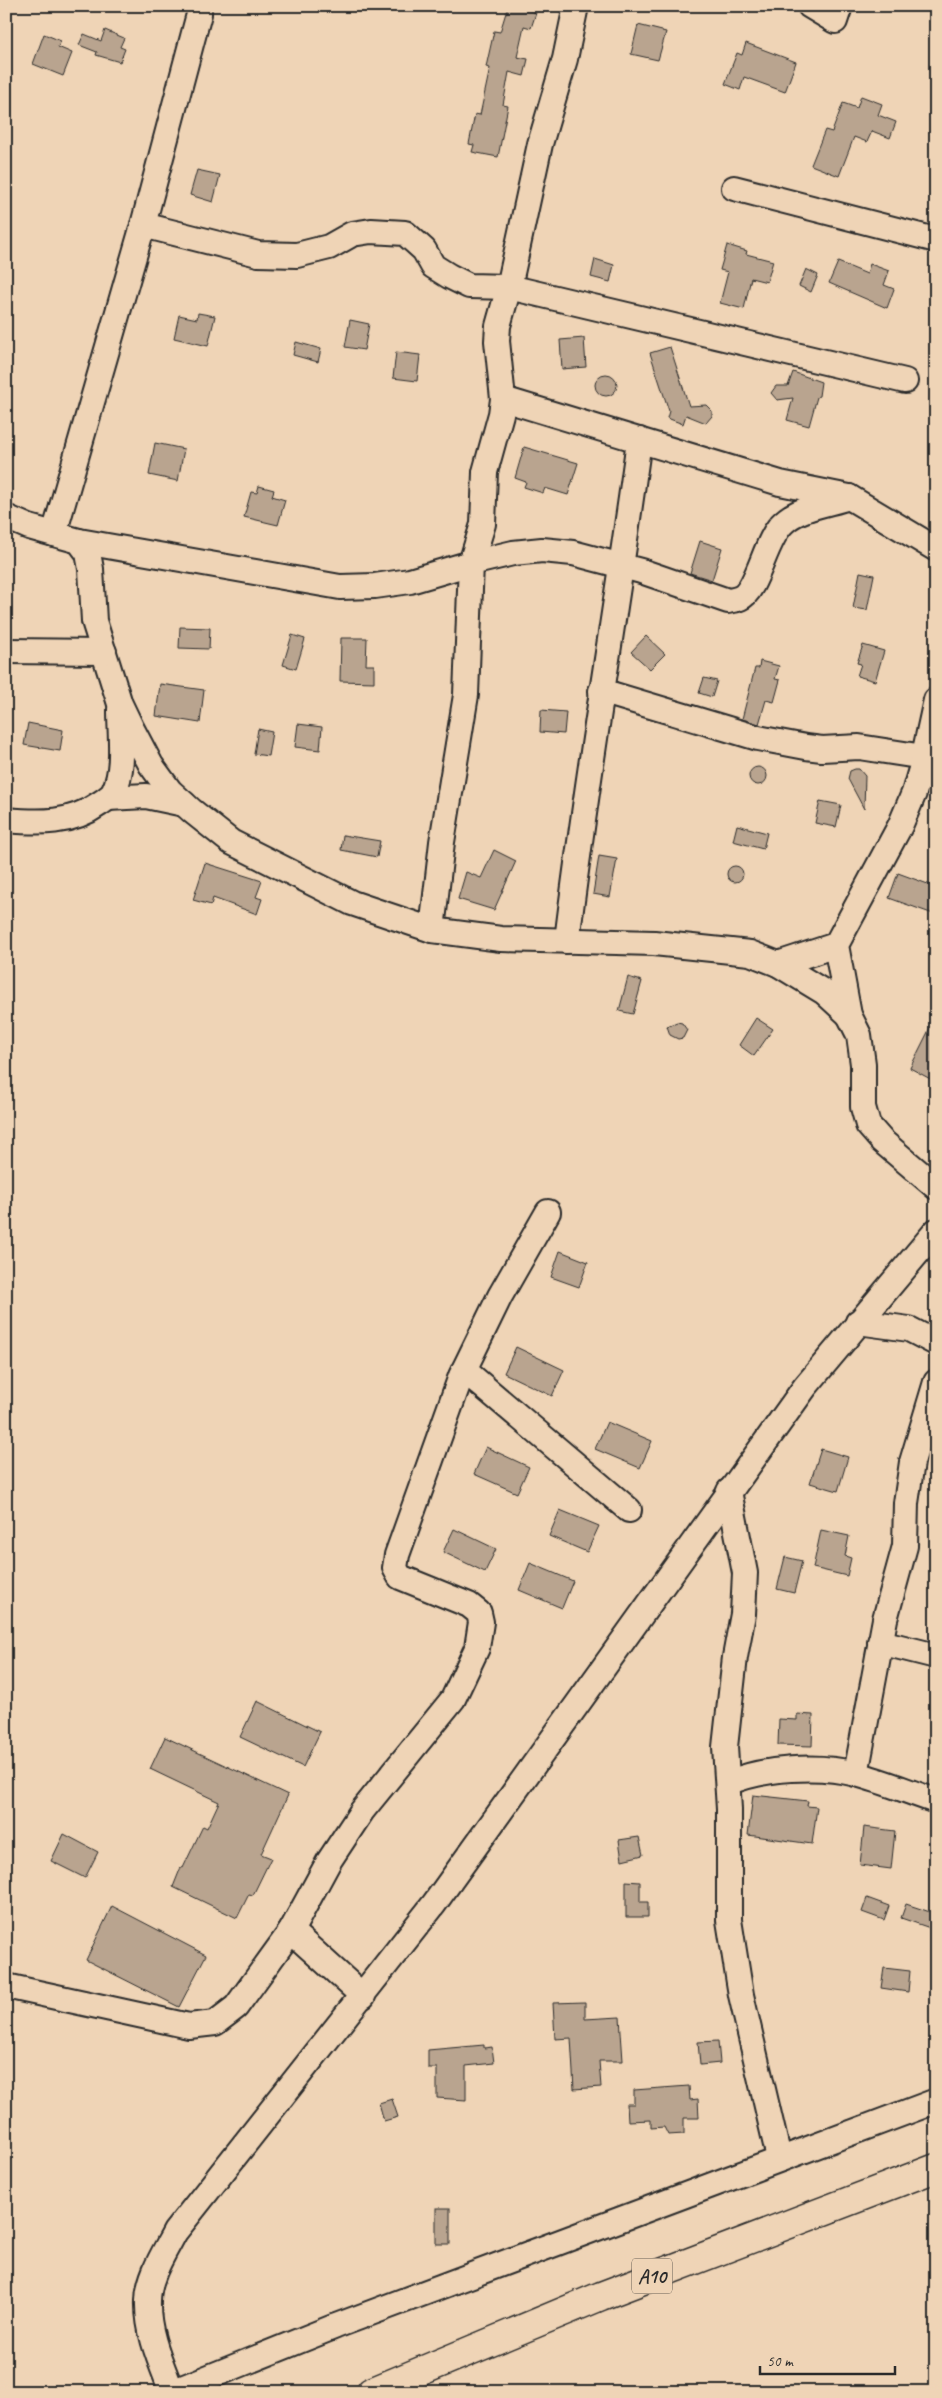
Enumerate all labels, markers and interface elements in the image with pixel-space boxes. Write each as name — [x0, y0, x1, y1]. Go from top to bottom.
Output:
road number: A10 — [632, 2258, 672, 2294]
scale bar — [760, 2343, 894, 2375]
text: 50 m — [767, 2352, 794, 2371]

